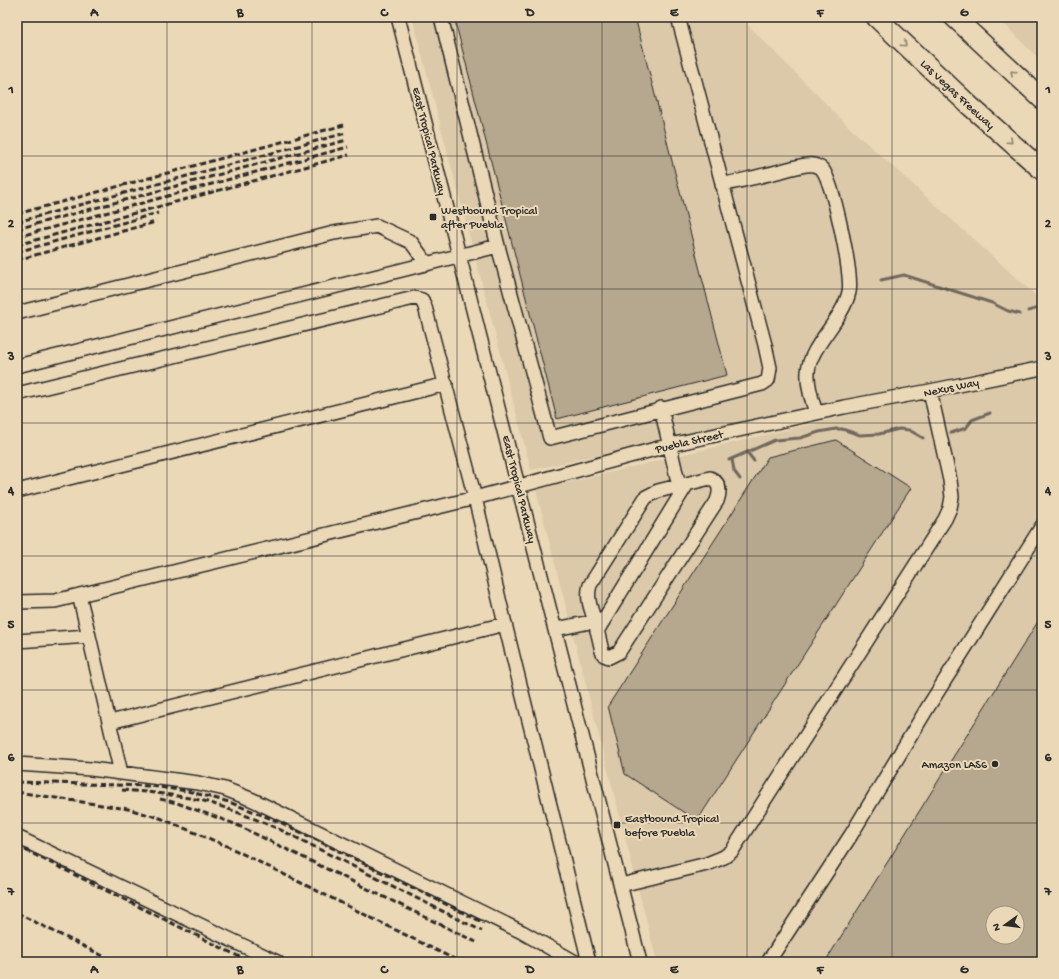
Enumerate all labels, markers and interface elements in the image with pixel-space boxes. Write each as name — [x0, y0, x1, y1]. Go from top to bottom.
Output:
text: A — [89, 6, 99, 21]
text: B — [236, 6, 245, 21]
text: C — [379, 6, 389, 21]
text: D — [525, 6, 535, 21]
text: E — [670, 6, 679, 21]
text: F — [816, 6, 825, 21]
text: G — [960, 6, 969, 21]
one-way arrow — [899, 39, 907, 47]
street label: Las Vegas Freeway — [917, 57, 997, 134]
one-way arrow — [1011, 70, 1018, 77]
text: 1 — [7, 83, 14, 98]
text: 1 — [1044, 83, 1051, 98]
street label: East Tropical Parkway — [408, 86, 448, 197]
one-way arrow — [1005, 137, 1013, 144]
place label: Westbound Tropical after Puebla — [441, 205, 538, 233]
marker: Westbound Tropical after Puebla — [428, 212, 438, 222]
text: 2 — [8, 217, 15, 232]
text: 2 — [1045, 217, 1052, 232]
text: 3 — [7, 350, 15, 365]
text: 3 — [1044, 350, 1052, 365]
street label: Nexus Way — [923, 376, 980, 402]
street label: Puebla Street — [653, 428, 726, 458]
street label: East Tropical Parkway — [498, 434, 538, 545]
text: 4 — [7, 484, 15, 499]
text: 4 — [1044, 484, 1052, 499]
text: 5 — [8, 618, 15, 633]
text: 5 — [1045, 618, 1052, 633]
text: 6 — [8, 751, 15, 766]
text: 6 — [1045, 751, 1052, 766]
place label: Amazon LAS6 — [922, 759, 988, 773]
marker: Amazon LAS6 — [990, 759, 1000, 769]
place label: Eastbound Tropical before Puebla — [625, 813, 720, 841]
marker: Eastbound Tropical before Puebla — [612, 820, 622, 830]
text: 7 — [7, 885, 16, 900]
text: 7 — [1044, 885, 1053, 900]
north arrow — [985, 905, 1025, 945]
text: N — [991, 922, 1004, 932]
text: A — [89, 963, 99, 978]
text: B — [236, 963, 245, 978]
text: C — [379, 963, 389, 978]
text: D — [525, 963, 535, 978]
text: E — [670, 963, 679, 978]
text: F — [816, 963, 825, 978]
text: G — [960, 963, 969, 978]

